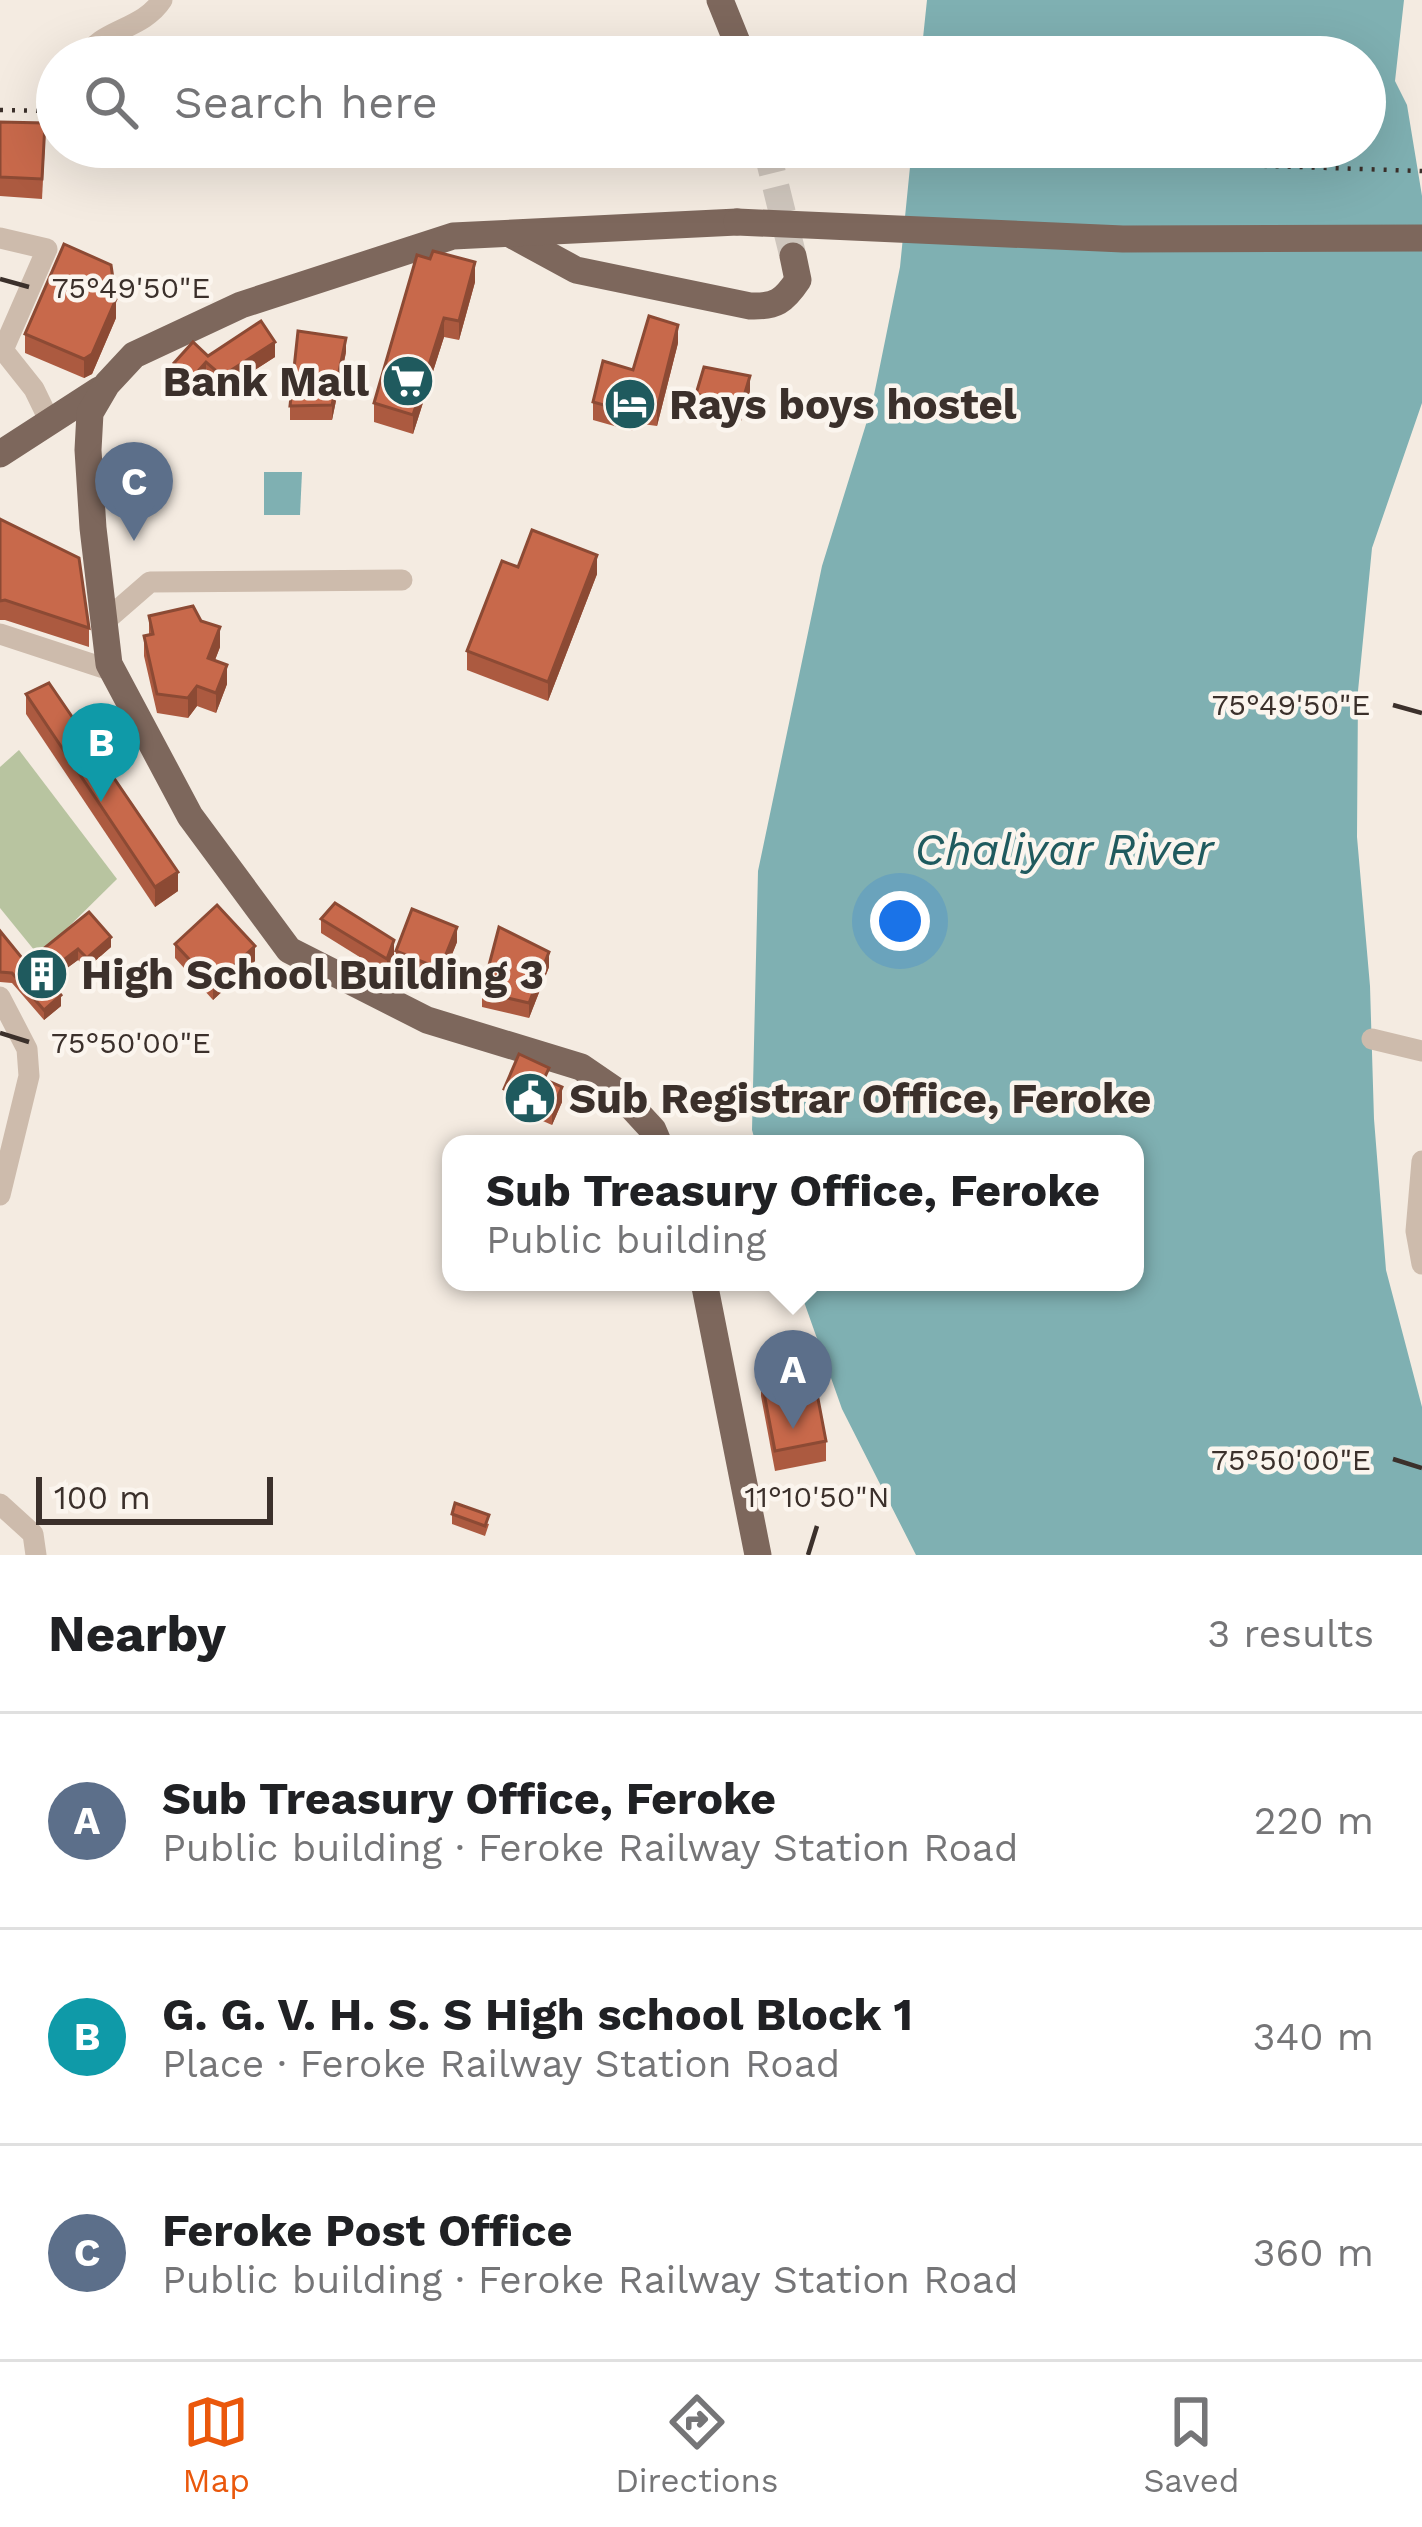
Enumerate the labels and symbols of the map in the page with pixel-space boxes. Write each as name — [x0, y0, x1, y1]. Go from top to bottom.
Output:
text: 75°49'50"E — [52, 270, 210, 305]
supermarket icon: Bank Mall — [380, 353, 436, 409]
place label: Bank Mall — [162, 357, 369, 406]
hotel icon: Rays boys hostel — [602, 376, 658, 432]
place label: Rays boys hostel — [669, 380, 1017, 429]
pin: C — [95, 442, 173, 541]
text: 75°49'50"E — [1212, 687, 1370, 722]
pin: B — [62, 703, 140, 802]
water label: Chaliyar River — [914, 823, 1215, 876]
your location — [870, 891, 930, 951]
building icon: High School Building 3 — [14, 946, 70, 1002]
place label: High School Building 3 — [81, 950, 544, 999]
text: 75°50'00"E — [51, 1025, 211, 1060]
public building icon: Sub Registrar Office, Feroke — [502, 1070, 558, 1126]
place label: Sub Registrar Office, Feroke — [569, 1074, 1151, 1123]
pin: A — [754, 1330, 832, 1429]
text: 75°50'00"E — [1211, 1442, 1371, 1477]
scale bar — [36, 1471, 273, 1524]
text: 11°10'50"N — [745, 1479, 889, 1514]

